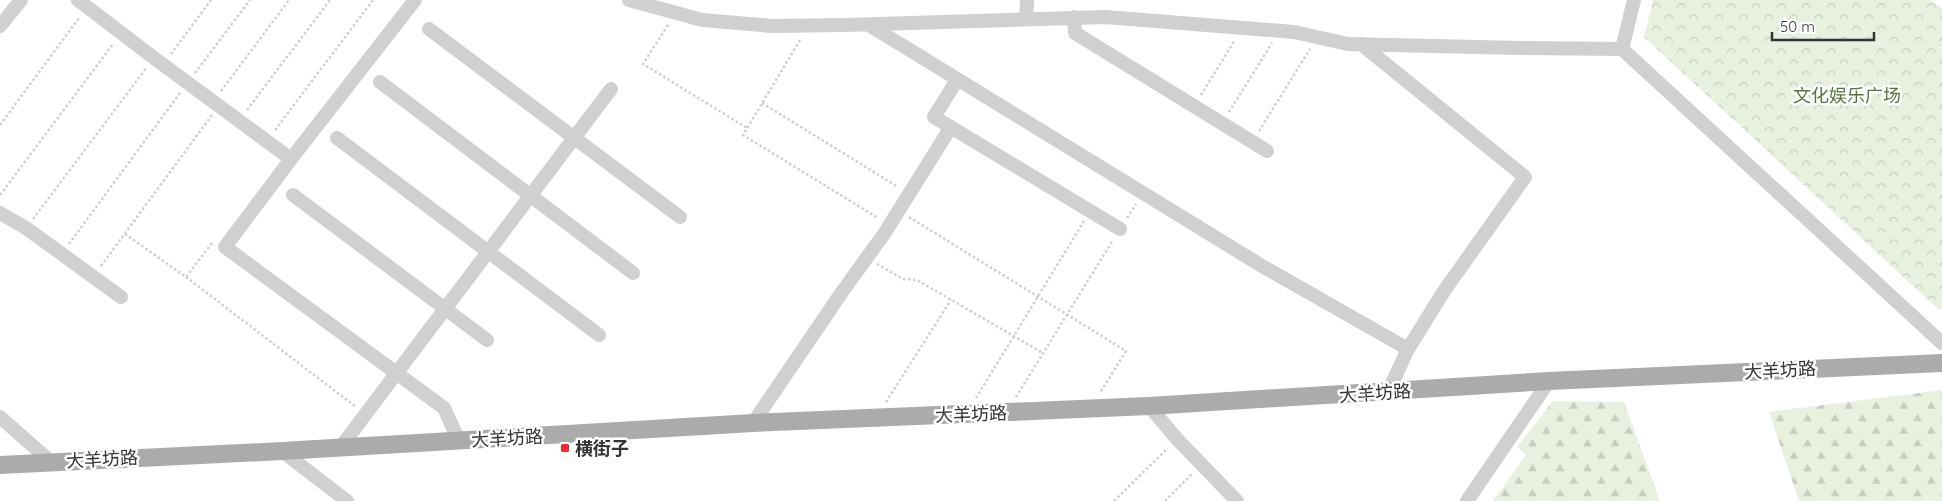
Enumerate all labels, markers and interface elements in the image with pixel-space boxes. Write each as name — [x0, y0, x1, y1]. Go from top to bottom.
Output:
scale bar — [1772, 10, 1874, 42]
text: 50 m — [1780, 17, 1815, 36]
park label: 文化娱乐广场 — [1793, 84, 1901, 107]
street label: 大羊坊路 — [1743, 357, 1817, 383]
street label: 大羊坊路 — [1338, 379, 1412, 407]
street label: 大羊坊路 — [935, 401, 1007, 427]
street label: 大羊坊路 — [470, 425, 544, 451]
place label: 横街子 — [575, 437, 629, 460]
marker: 横街子 — [559, 442, 571, 454]
street label: 大羊坊路 — [65, 446, 139, 472]

